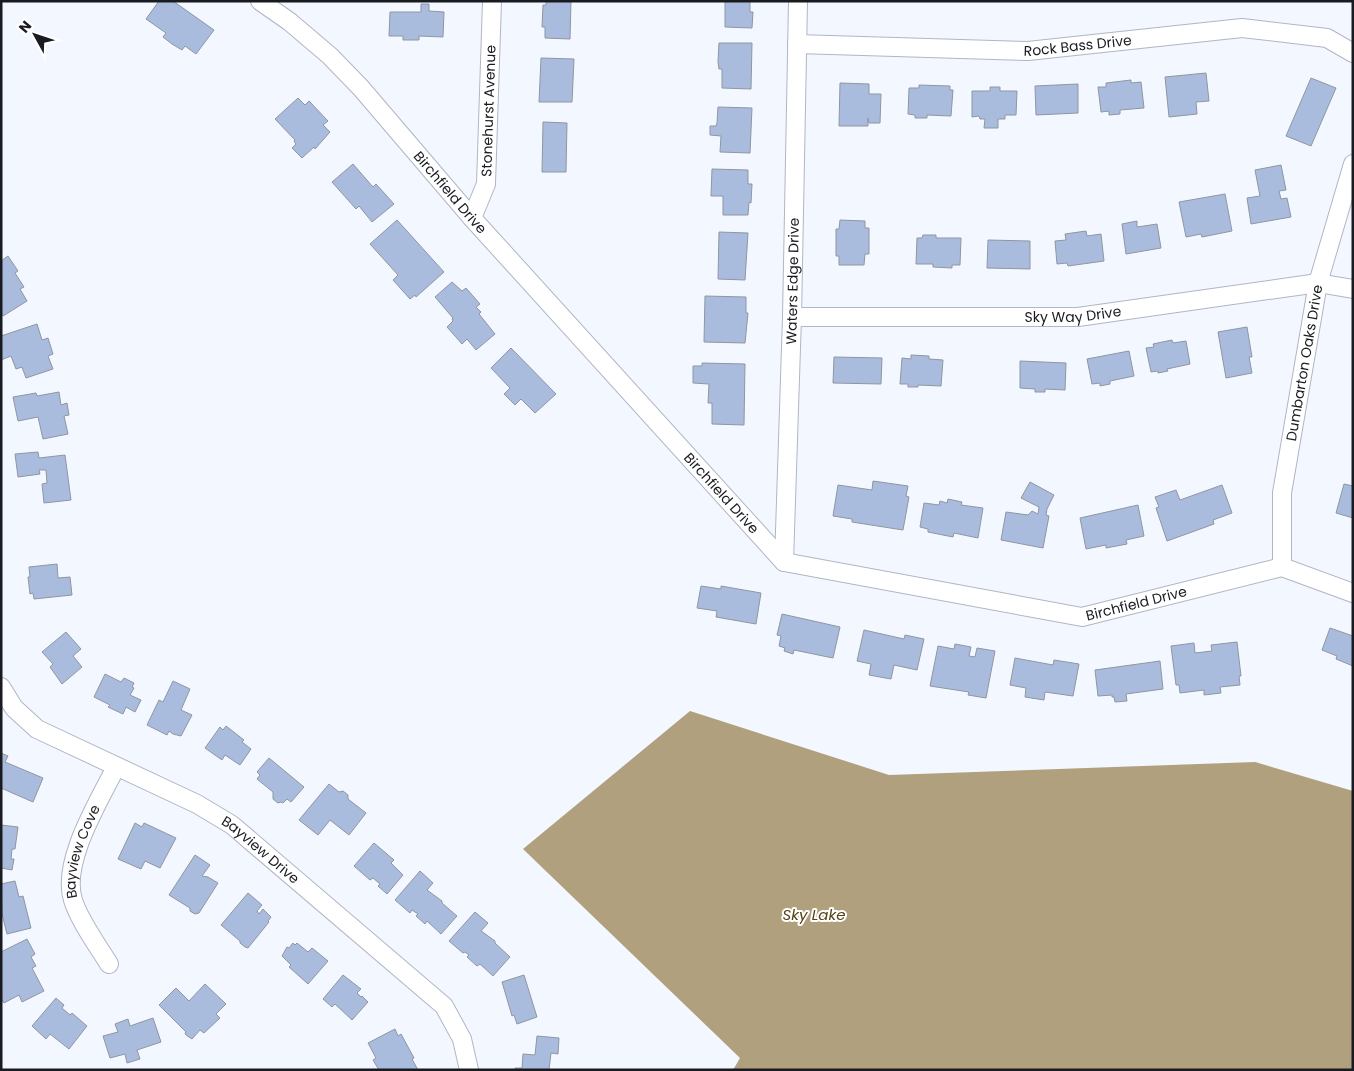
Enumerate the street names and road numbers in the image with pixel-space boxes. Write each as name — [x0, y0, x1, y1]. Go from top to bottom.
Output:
street label: Rock Bass Drive — [1023, 30, 1133, 61]
street label: Stonehurst Avenue — [476, 44, 501, 177]
street label: Birchfield Drive — [409, 147, 492, 238]
street label: Waters Edge Drive — [781, 217, 804, 345]
street label: Dumbarton Oaks Drive — [1281, 283, 1328, 443]
street label: Sky Way Drive — [1025, 301, 1123, 327]
street label: Birchfield Drive — [679, 448, 764, 538]
street label: Birchfield Drive — [1084, 581, 1189, 626]
street label: Bayview Cove — [61, 801, 105, 900]
street label: Bayview Drive — [218, 811, 304, 889]

